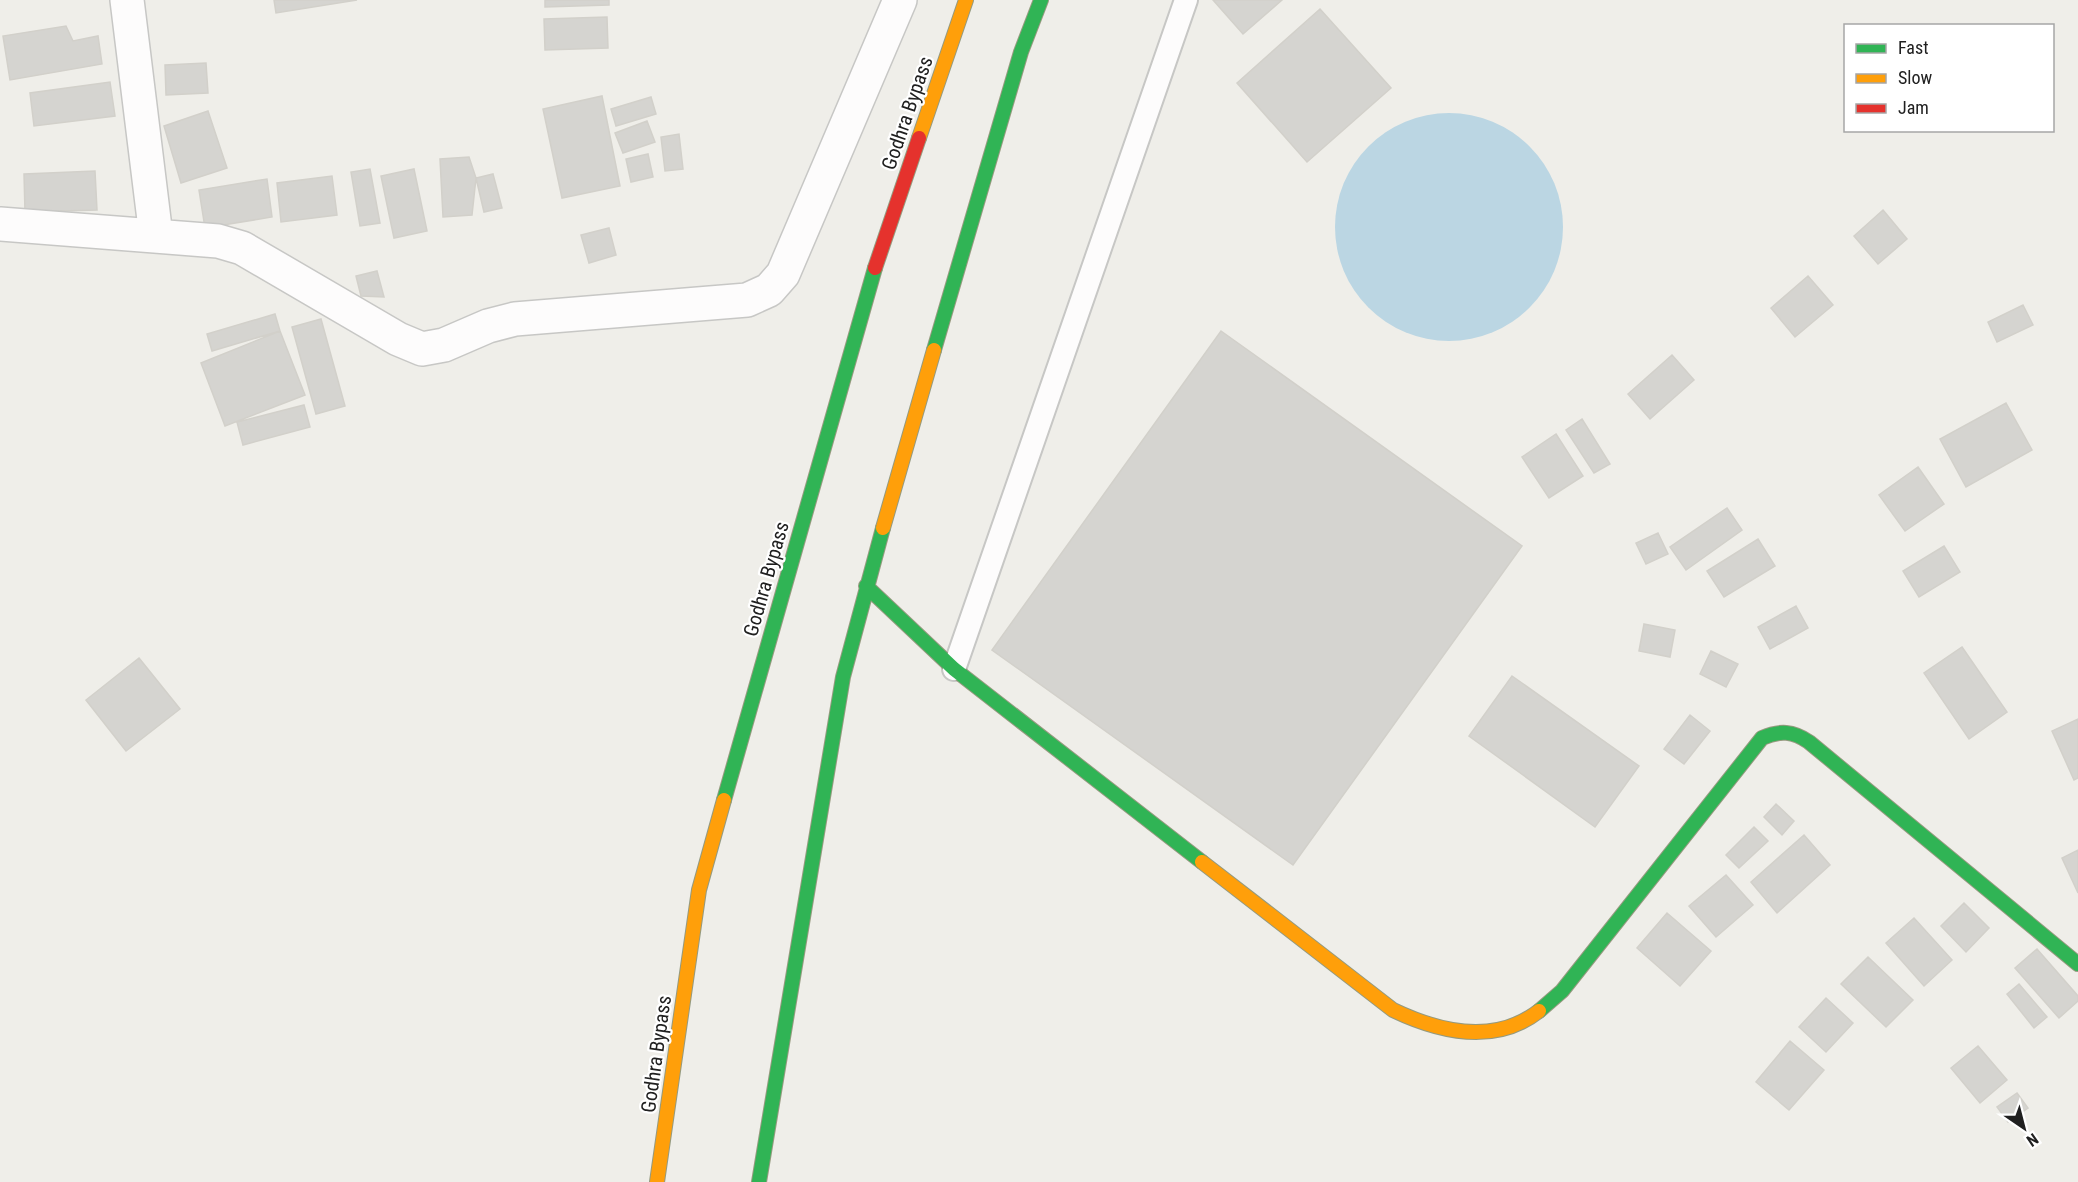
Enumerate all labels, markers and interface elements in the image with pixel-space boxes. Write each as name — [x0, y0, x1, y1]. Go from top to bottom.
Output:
legend — [1844, 24, 2054, 132]
text: Fast — [1898, 37, 1929, 58]
street label: Godhra Bypass — [876, 53, 938, 173]
text: Slow — [1898, 67, 1933, 88]
text: Jam — [1898, 97, 1929, 118]
street label: Godhra Bypass — [738, 519, 794, 639]
street label: Godhra Bypass — [636, 994, 676, 1114]
north arrow — [1994, 1098, 2054, 1158]
text: N — [2023, 1129, 2042, 1150]

